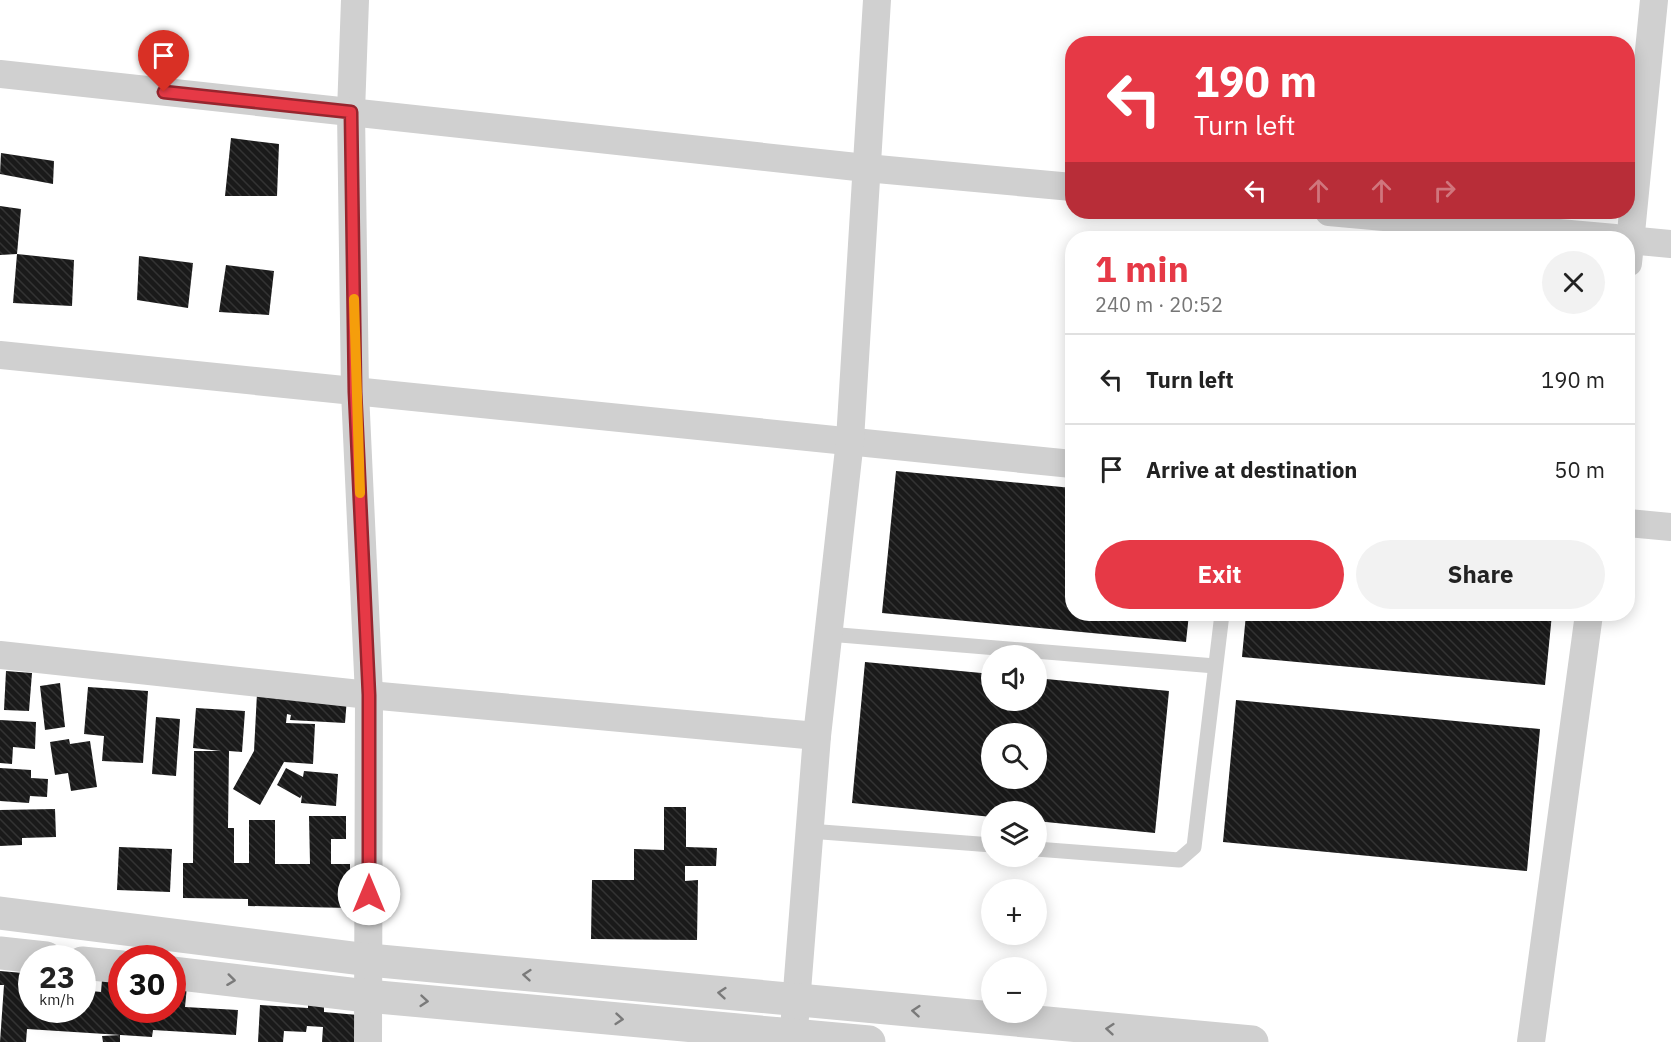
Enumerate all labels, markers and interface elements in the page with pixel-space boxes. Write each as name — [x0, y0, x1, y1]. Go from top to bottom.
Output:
pin — [138, 30, 189, 92]
icon: arrive — [147, 39, 180, 72]
text: 190 m — [1194, 54, 1317, 109]
icon: left — [1095, 60, 1173, 138]
text: Turn left — [1194, 107, 1295, 142]
icon: left — [1239, 174, 1272, 207]
icon: ahead — [1302, 174, 1335, 207]
icon: ahead — [1365, 174, 1398, 207]
icon: right — [1428, 174, 1461, 207]
text: 1 min — [1095, 245, 1189, 292]
button: close — [1542, 251, 1605, 314]
text: 240 m · 20:52 — [1095, 291, 1223, 318]
icon: left — [1095, 363, 1128, 396]
text: Turn left — [1146, 365, 1234, 394]
text: 190 m — [1541, 365, 1605, 394]
icon: arrive — [1095, 453, 1128, 486]
text: Arrive at destination — [1146, 455, 1357, 484]
text: 50 m — [1554, 455, 1605, 484]
button: Exit — [1095, 540, 1344, 609]
button: Share — [1356, 540, 1605, 609]
map controls — [981, 645, 1047, 1023]
button: sound — [981, 645, 1047, 711]
button: search — [981, 723, 1047, 789]
button: layers — [981, 801, 1047, 867]
position arrow — [337, 862, 401, 926]
button: + — [981, 879, 1047, 945]
speed limit sign: 30 — [108, 945, 186, 1023]
text: 23 — [39, 957, 75, 996]
button: − — [981, 957, 1047, 1023]
one-way arrow — [523, 969, 532, 982]
one-way arrow — [226, 973, 235, 986]
one-way arrow — [717, 987, 726, 1000]
text: km/h — [39, 990, 75, 1009]
one-way arrow — [420, 994, 429, 1007]
one-way arrow — [911, 1005, 920, 1018]
one-way arrow — [614, 1012, 623, 1025]
one-way arrow — [1105, 1023, 1115, 1036]

